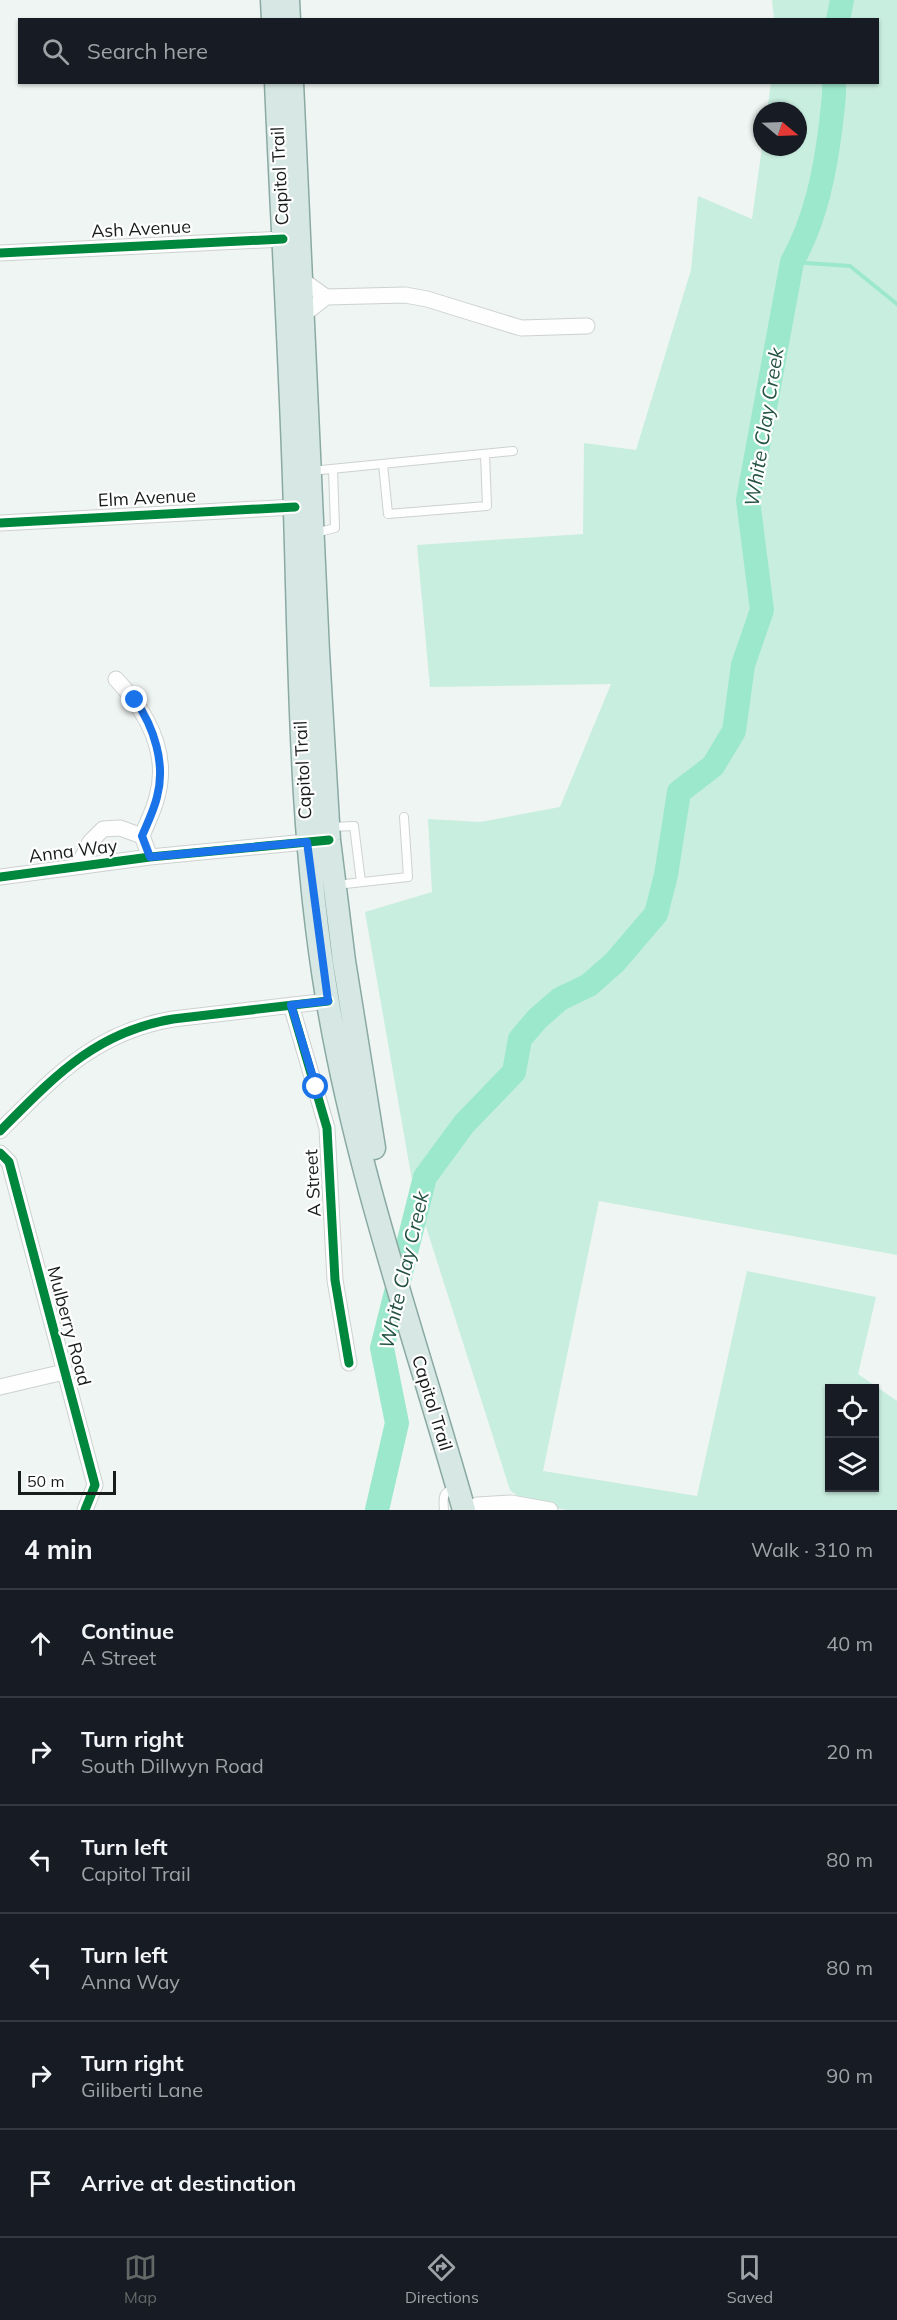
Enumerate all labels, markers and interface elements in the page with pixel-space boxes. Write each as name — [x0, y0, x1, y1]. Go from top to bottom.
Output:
search box — [18, 18, 879, 84]
icon: search — [39, 35, 72, 68]
text: Search here — [87, 37, 208, 65]
north arrow — [753, 102, 807, 156]
street label: Capitol Trail — [265, 126, 294, 226]
street label: Ash Avenue — [90, 214, 192, 243]
water label: White Clay Creek — [739, 345, 789, 508]
street label: Elm Avenue — [97, 483, 197, 512]
route end — [121, 686, 147, 712]
street label: Capitol Trail — [288, 720, 317, 820]
street label: Anna Way — [27, 834, 119, 867]
route start — [302, 1073, 328, 1099]
street label: A Street — [299, 1149, 326, 1217]
water label: White Clay Creek — [373, 1188, 434, 1351]
street label: Mulberry Road — [42, 1264, 96, 1388]
street label: Capitol Trail — [407, 1352, 458, 1453]
map controls — [825, 1384, 879, 1492]
button: locate — [825, 1384, 879, 1438]
button: layers — [825, 1438, 879, 1492]
scale bar — [18, 1468, 116, 1496]
text: 50 m — [27, 1471, 64, 1491]
text: 4 min — [24, 1533, 93, 1566]
text: Walk · 310 m — [751, 1537, 873, 1562]
text: Continue — [81, 1617, 174, 1645]
icon: ahead — [24, 1627, 57, 1660]
text: 40 m — [826, 1631, 873, 1656]
text: A Street — [81, 1645, 156, 1670]
text: Turn right — [81, 1725, 184, 1753]
icon: right — [24, 1735, 57, 1768]
text: 20 m — [826, 1739, 873, 1764]
text: South Dillwyn Road — [81, 1753, 264, 1778]
text: Turn left — [81, 1833, 168, 1861]
icon: left — [24, 1843, 57, 1876]
text: 80 m — [826, 1847, 873, 1872]
text: Capitol Trail — [81, 1861, 191, 1886]
text: Turn left — [81, 1941, 168, 1969]
icon: left — [24, 1951, 57, 1984]
text: 80 m — [826, 1955, 873, 1980]
text: Anna Way — [81, 1969, 180, 1994]
text: Turn right — [81, 2049, 184, 2077]
icon: right — [24, 2059, 57, 2092]
text: 90 m — [826, 2063, 873, 2088]
text: Giliberti Lane — [81, 2077, 203, 2102]
icon: arrive — [24, 2167, 57, 2200]
text: Arrive at destination — [81, 2169, 296, 2197]
tab: Map — [124, 2251, 157, 2307]
tab: Directions — [405, 2251, 479, 2307]
tab: Saved — [727, 2251, 773, 2307]

